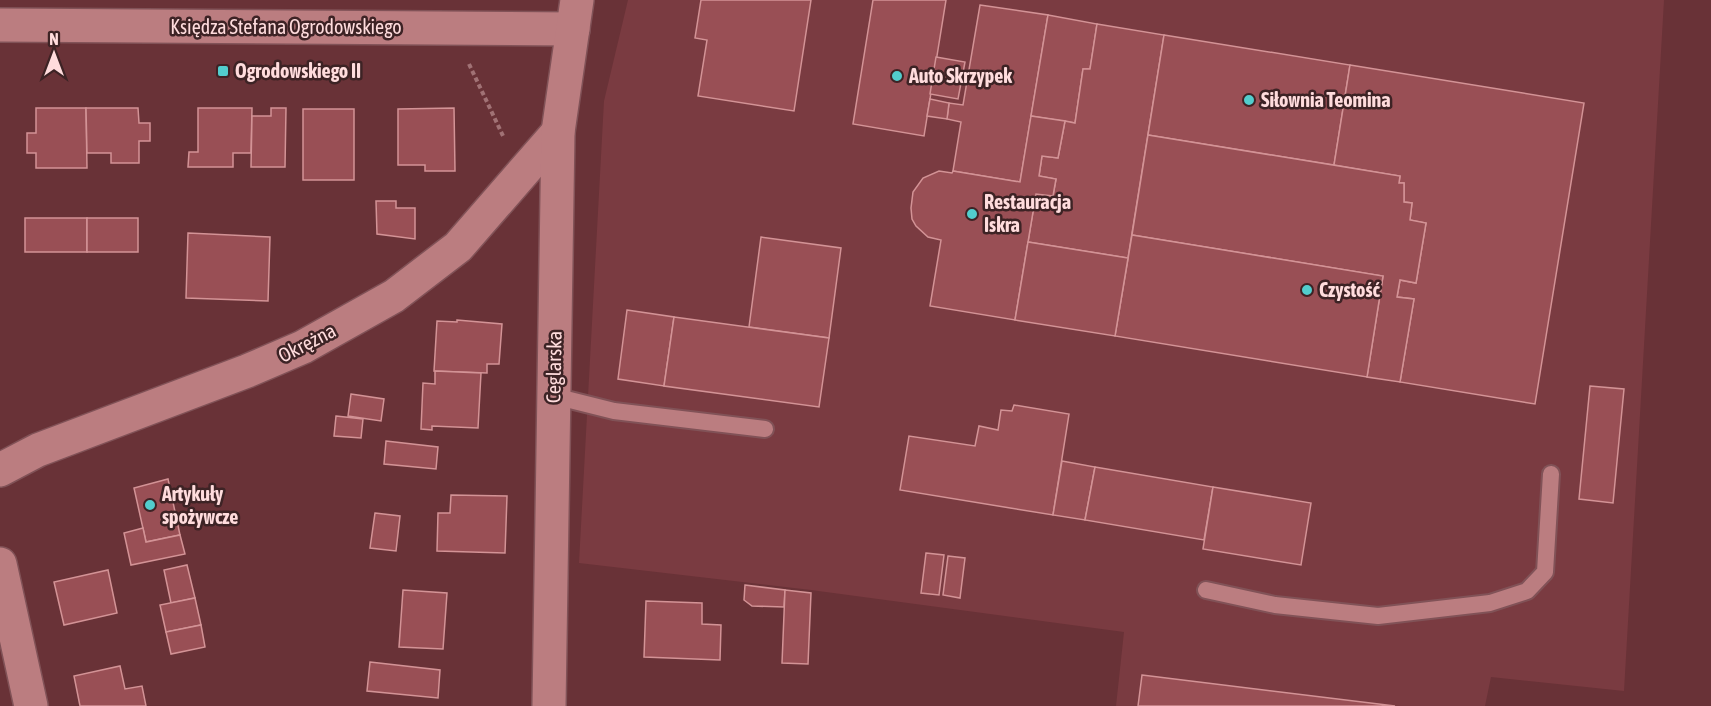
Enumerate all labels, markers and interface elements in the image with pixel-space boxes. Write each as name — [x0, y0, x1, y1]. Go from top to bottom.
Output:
street label: Księdza Stefana Ogrodowskiego — [170, 15, 402, 38]
north arrow — [24, 24, 84, 84]
text: N — [49, 30, 59, 48]
place label: Ogrodowskiego II — [235, 59, 361, 82]
marker: Ogrodowskiego II — [216, 64, 230, 78]
place label: Auto Skrzypek — [908, 64, 1012, 87]
marker: Auto Skrzypek — [890, 69, 904, 83]
place label: Siłownia Teomina — [1261, 88, 1391, 111]
marker: Siłownia Teomina — [1242, 93, 1256, 107]
place label: Restauracja Iskra — [984, 190, 1071, 236]
marker: Restauracja Iskra — [965, 207, 979, 221]
place label: Czystość — [1319, 278, 1381, 301]
marker: Czystość — [1300, 283, 1314, 297]
street label: Okrężna — [274, 318, 339, 367]
street label: Ceglarska — [541, 331, 566, 403]
place label: Artykuły spożywcze — [161, 482, 238, 528]
marker: Artykuły spożywcze — [143, 498, 157, 512]

